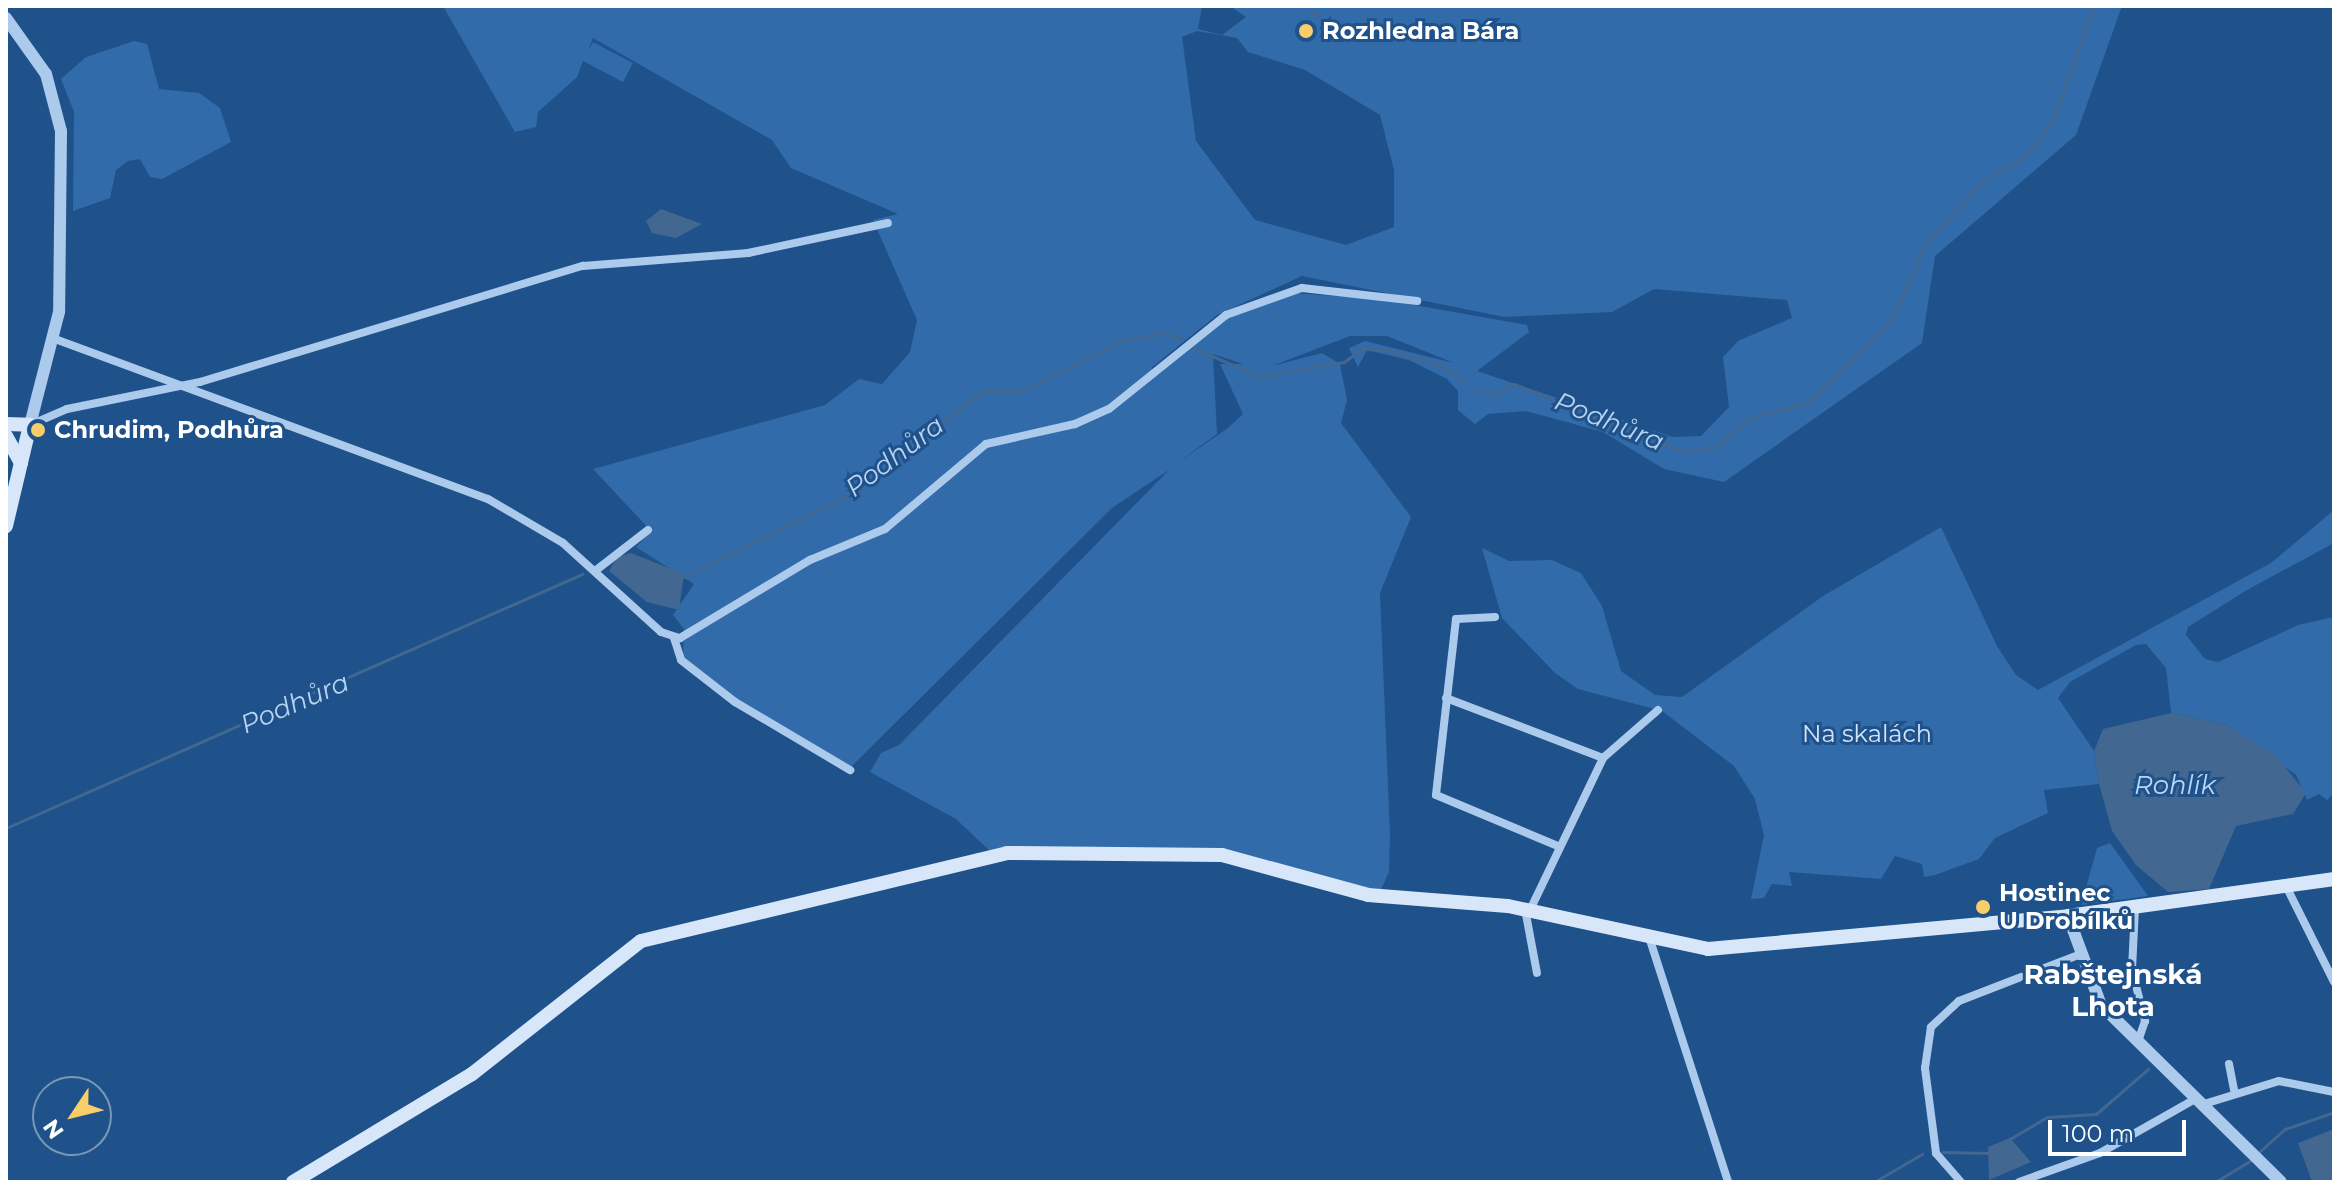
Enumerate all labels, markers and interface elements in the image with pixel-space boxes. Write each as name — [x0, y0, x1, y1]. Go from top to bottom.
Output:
place label: Rozhledna Bára — [1322, 17, 1519, 45]
marker: Rozhledna Bára — [1297, 22, 1315, 40]
water label: Podhůra — [1550, 386, 1668, 458]
water label: Podhůra — [840, 410, 950, 504]
place label: Chrudim, Podhůra — [54, 416, 284, 444]
marker: Chrudim, Podhůra — [29, 421, 47, 439]
water label: Podhůra — [236, 667, 354, 741]
park label: Na skalách — [1802, 720, 1932, 748]
water label: Rohlík — [2134, 770, 2216, 802]
place label: Hostinec U Drobílků — [1999, 879, 2133, 935]
marker: Hostinec U Drobílků — [1974, 898, 1992, 916]
district label: Rabštejnská Lhota — [2023, 957, 2203, 1023]
north arrow — [32, 1076, 112, 1156]
scale bar — [2052, 1104, 2190, 1154]
text: N — [37, 1114, 70, 1144]
text: 100 m — [2062, 1119, 2134, 1148]

